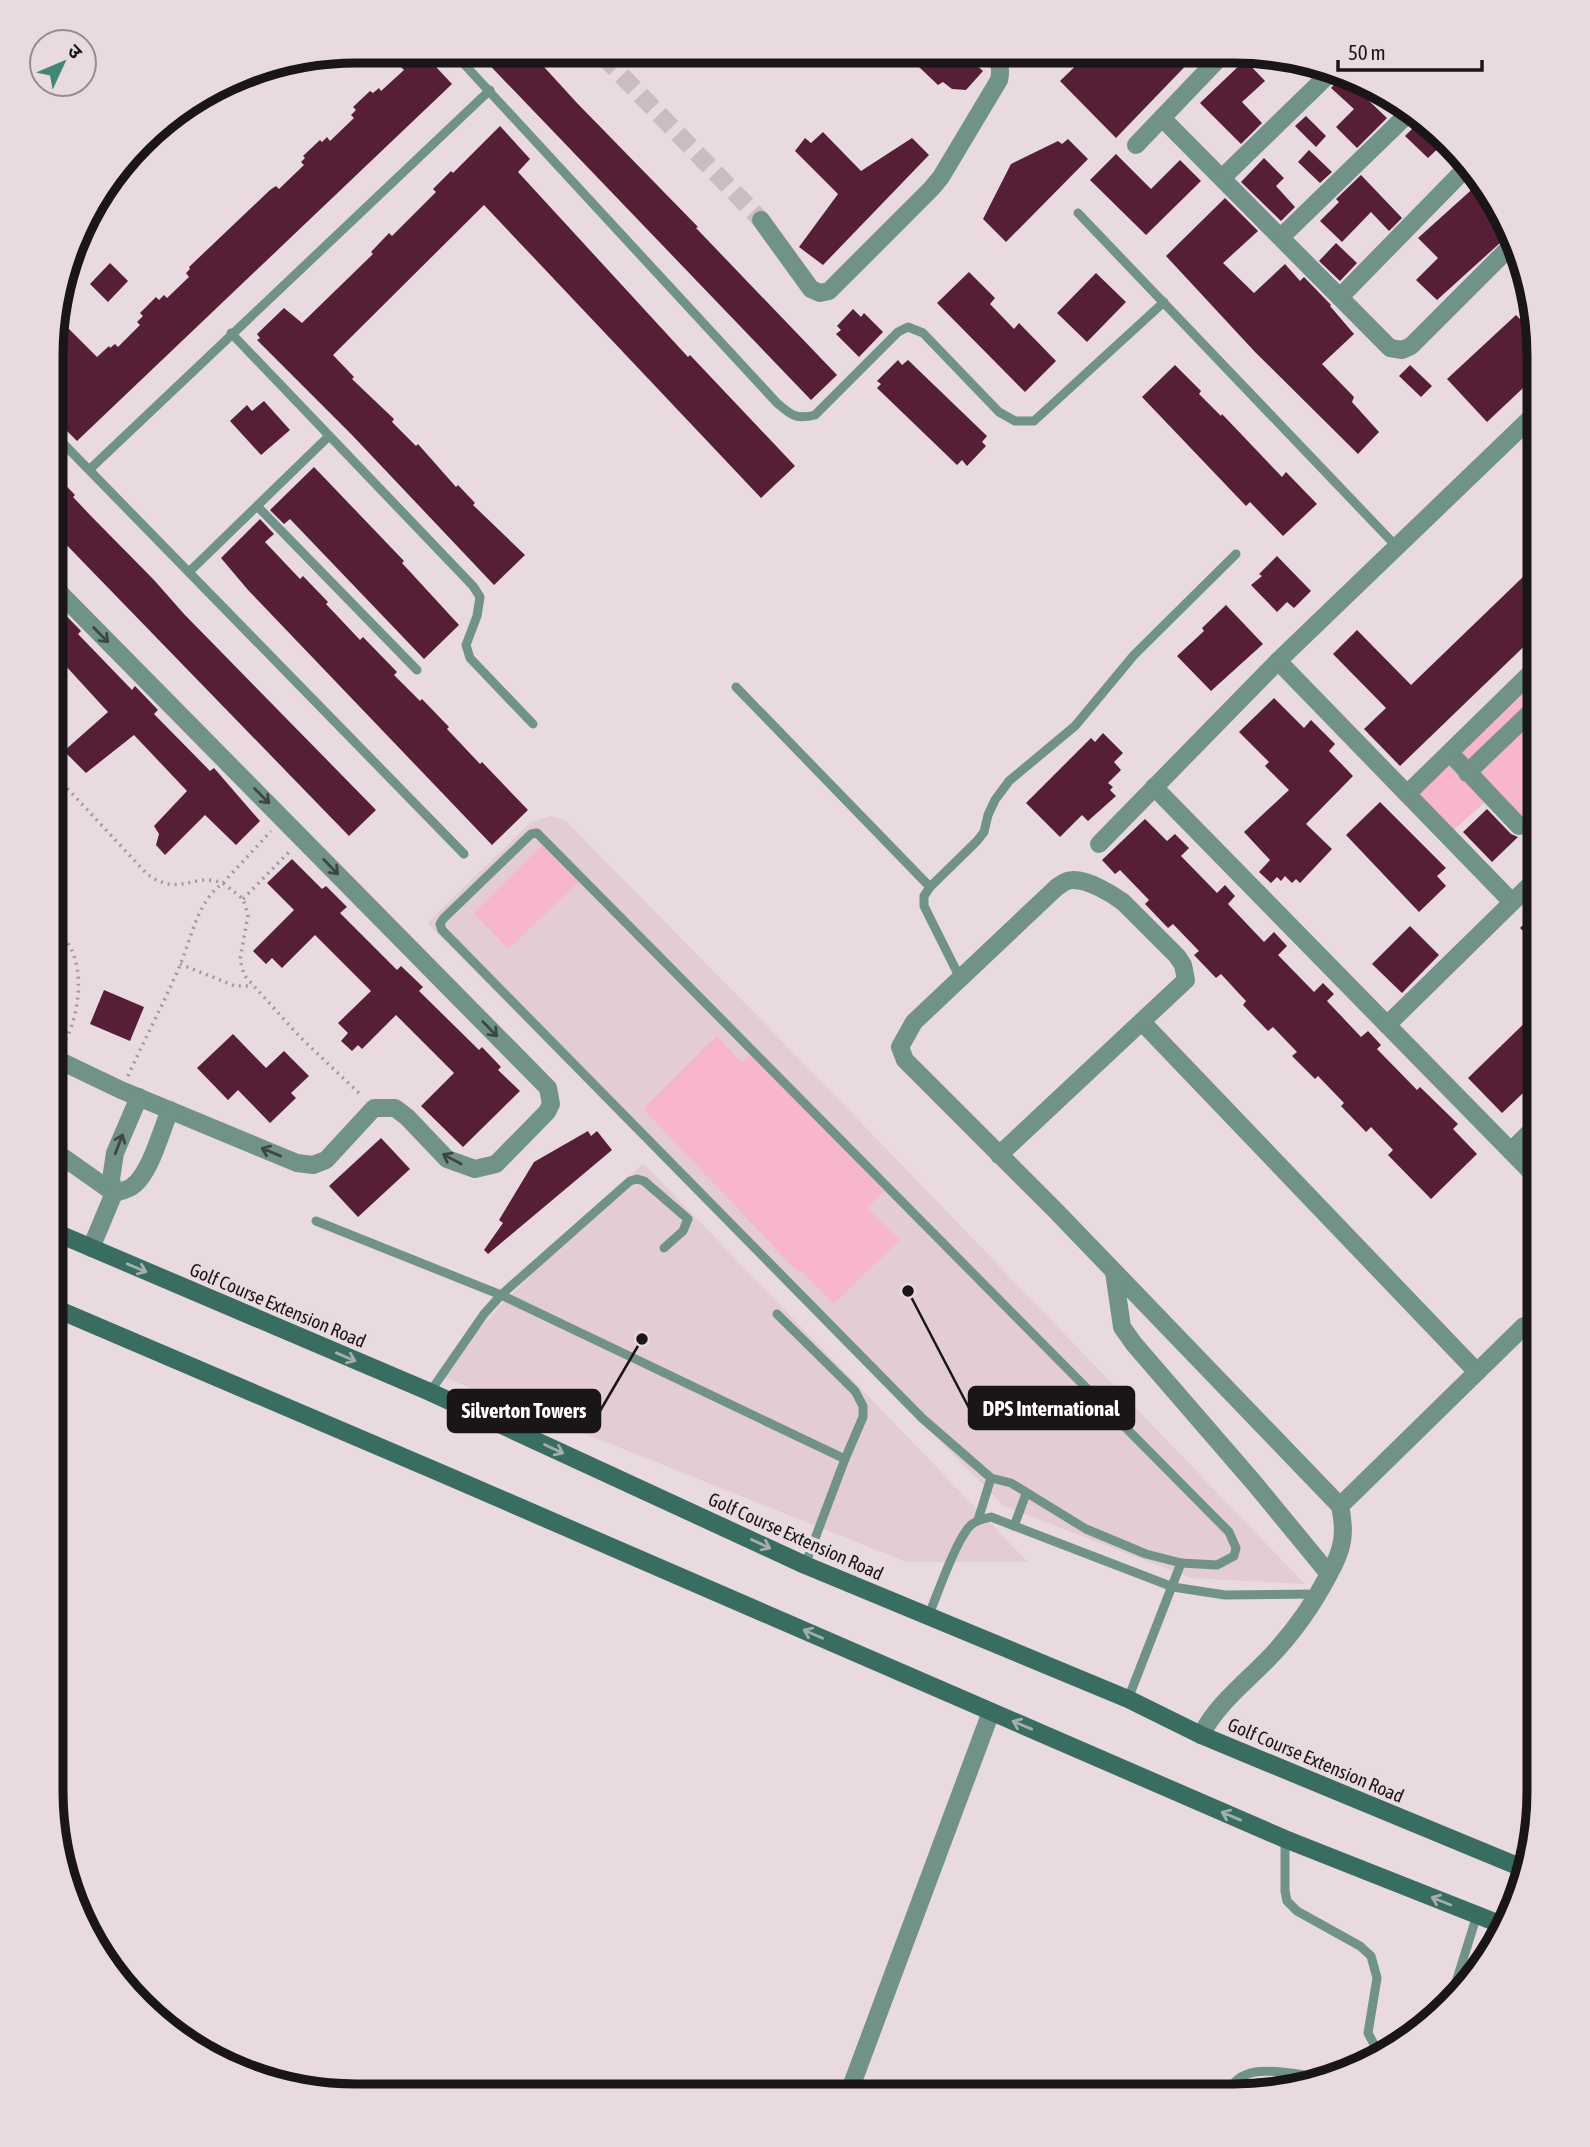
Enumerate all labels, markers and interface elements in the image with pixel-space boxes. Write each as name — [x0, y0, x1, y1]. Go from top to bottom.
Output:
north arrow — [28, 28, 98, 98]
scale bar — [1338, 28, 1482, 72]
text: उ — [63, 40, 88, 63]
text: 50 m — [1348, 40, 1386, 64]
one-way arrow — [92, 626, 109, 643]
one-way arrow — [253, 787, 270, 804]
one-way arrow — [322, 858, 339, 875]
one-way arrow — [482, 1020, 499, 1037]
one-way arrow — [114, 1133, 127, 1155]
one-way arrow — [261, 1145, 282, 1158]
one-way arrow — [443, 1152, 463, 1166]
street label: Golf Course Extension Road — [187, 1258, 369, 1352]
one-way arrow — [126, 1262, 147, 1275]
one-way arrow — [335, 1351, 357, 1364]
callout: DPS International — [969, 1387, 1134, 1429]
callout: Silverton Towers — [448, 1390, 600, 1432]
text: DPS International — [982, 1396, 1120, 1420]
text: Silverton Towers — [462, 1398, 587, 1422]
one-way arrow — [543, 1443, 564, 1456]
street label: Golf Course Extension Road — [705, 1487, 887, 1585]
one-way arrow — [750, 1538, 771, 1551]
one-way arrow — [803, 1627, 825, 1640]
street label: Golf Course Extension Road — [1225, 1713, 1407, 1807]
one-way arrow — [1012, 1718, 1033, 1731]
one-way arrow — [1220, 1808, 1242, 1821]
one-way arrow — [1431, 1893, 1453, 1906]

